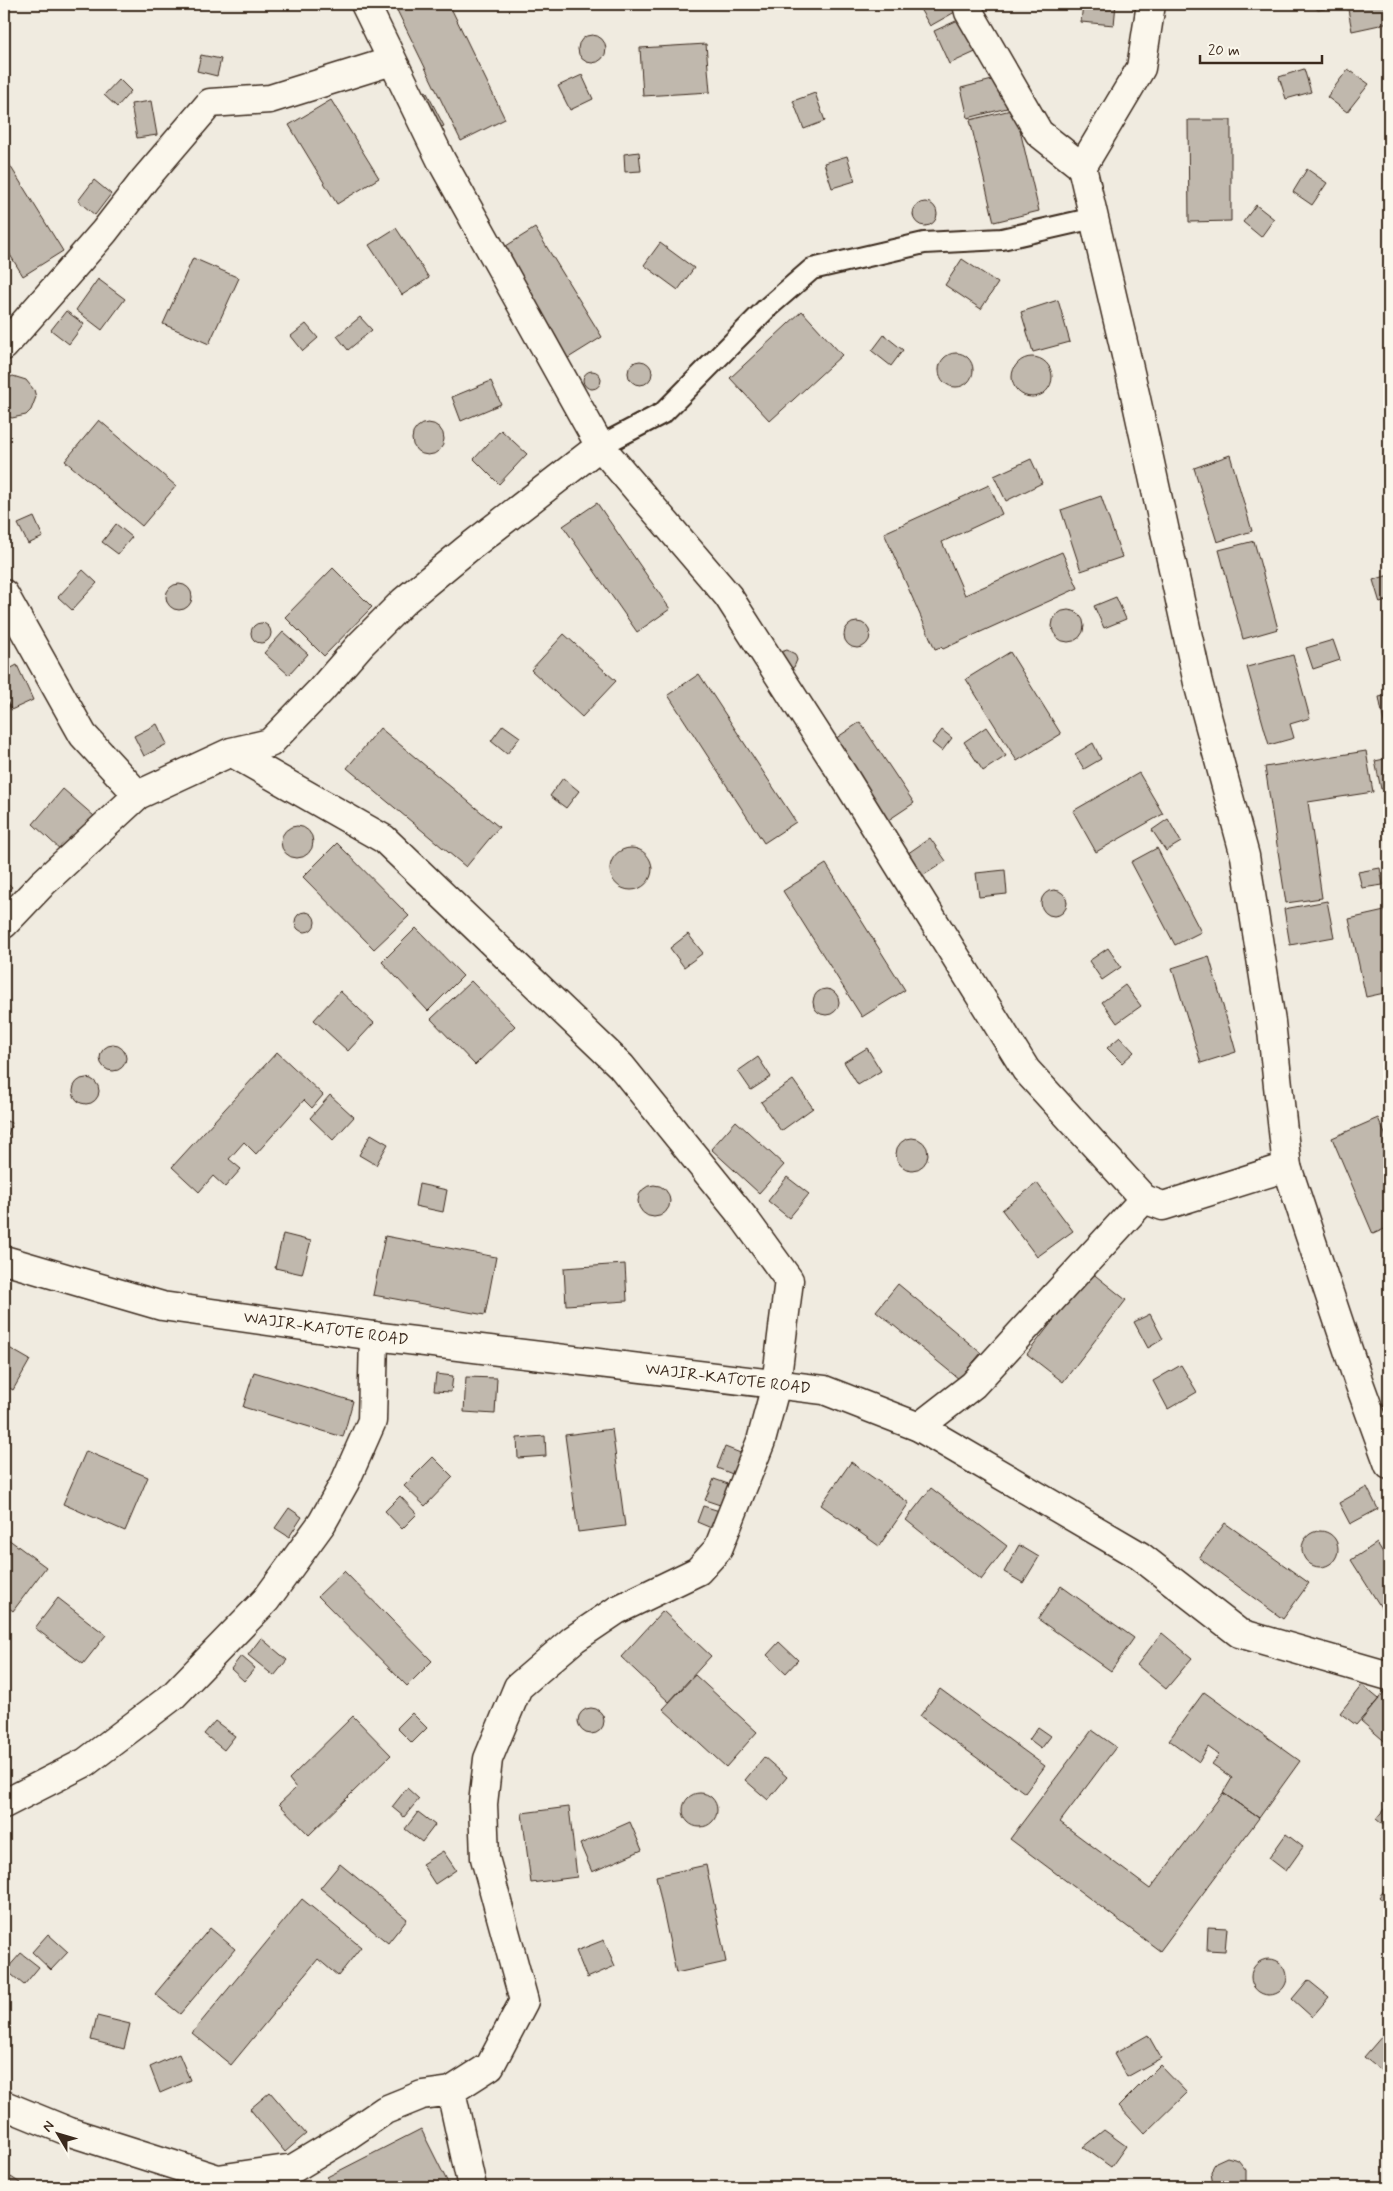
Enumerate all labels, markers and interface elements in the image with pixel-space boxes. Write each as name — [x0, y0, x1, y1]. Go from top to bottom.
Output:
scale bar — [1200, 32, 1323, 64]
text: 20 m — [1208, 41, 1240, 61]
street label: WAJIR-KATOTE ROAD — [242, 1307, 410, 1351]
street label: WAJIR-KATOTE ROAD — [644, 1358, 812, 1400]
north arrow — [32, 2108, 82, 2158]
text: N — [39, 2117, 59, 2136]

